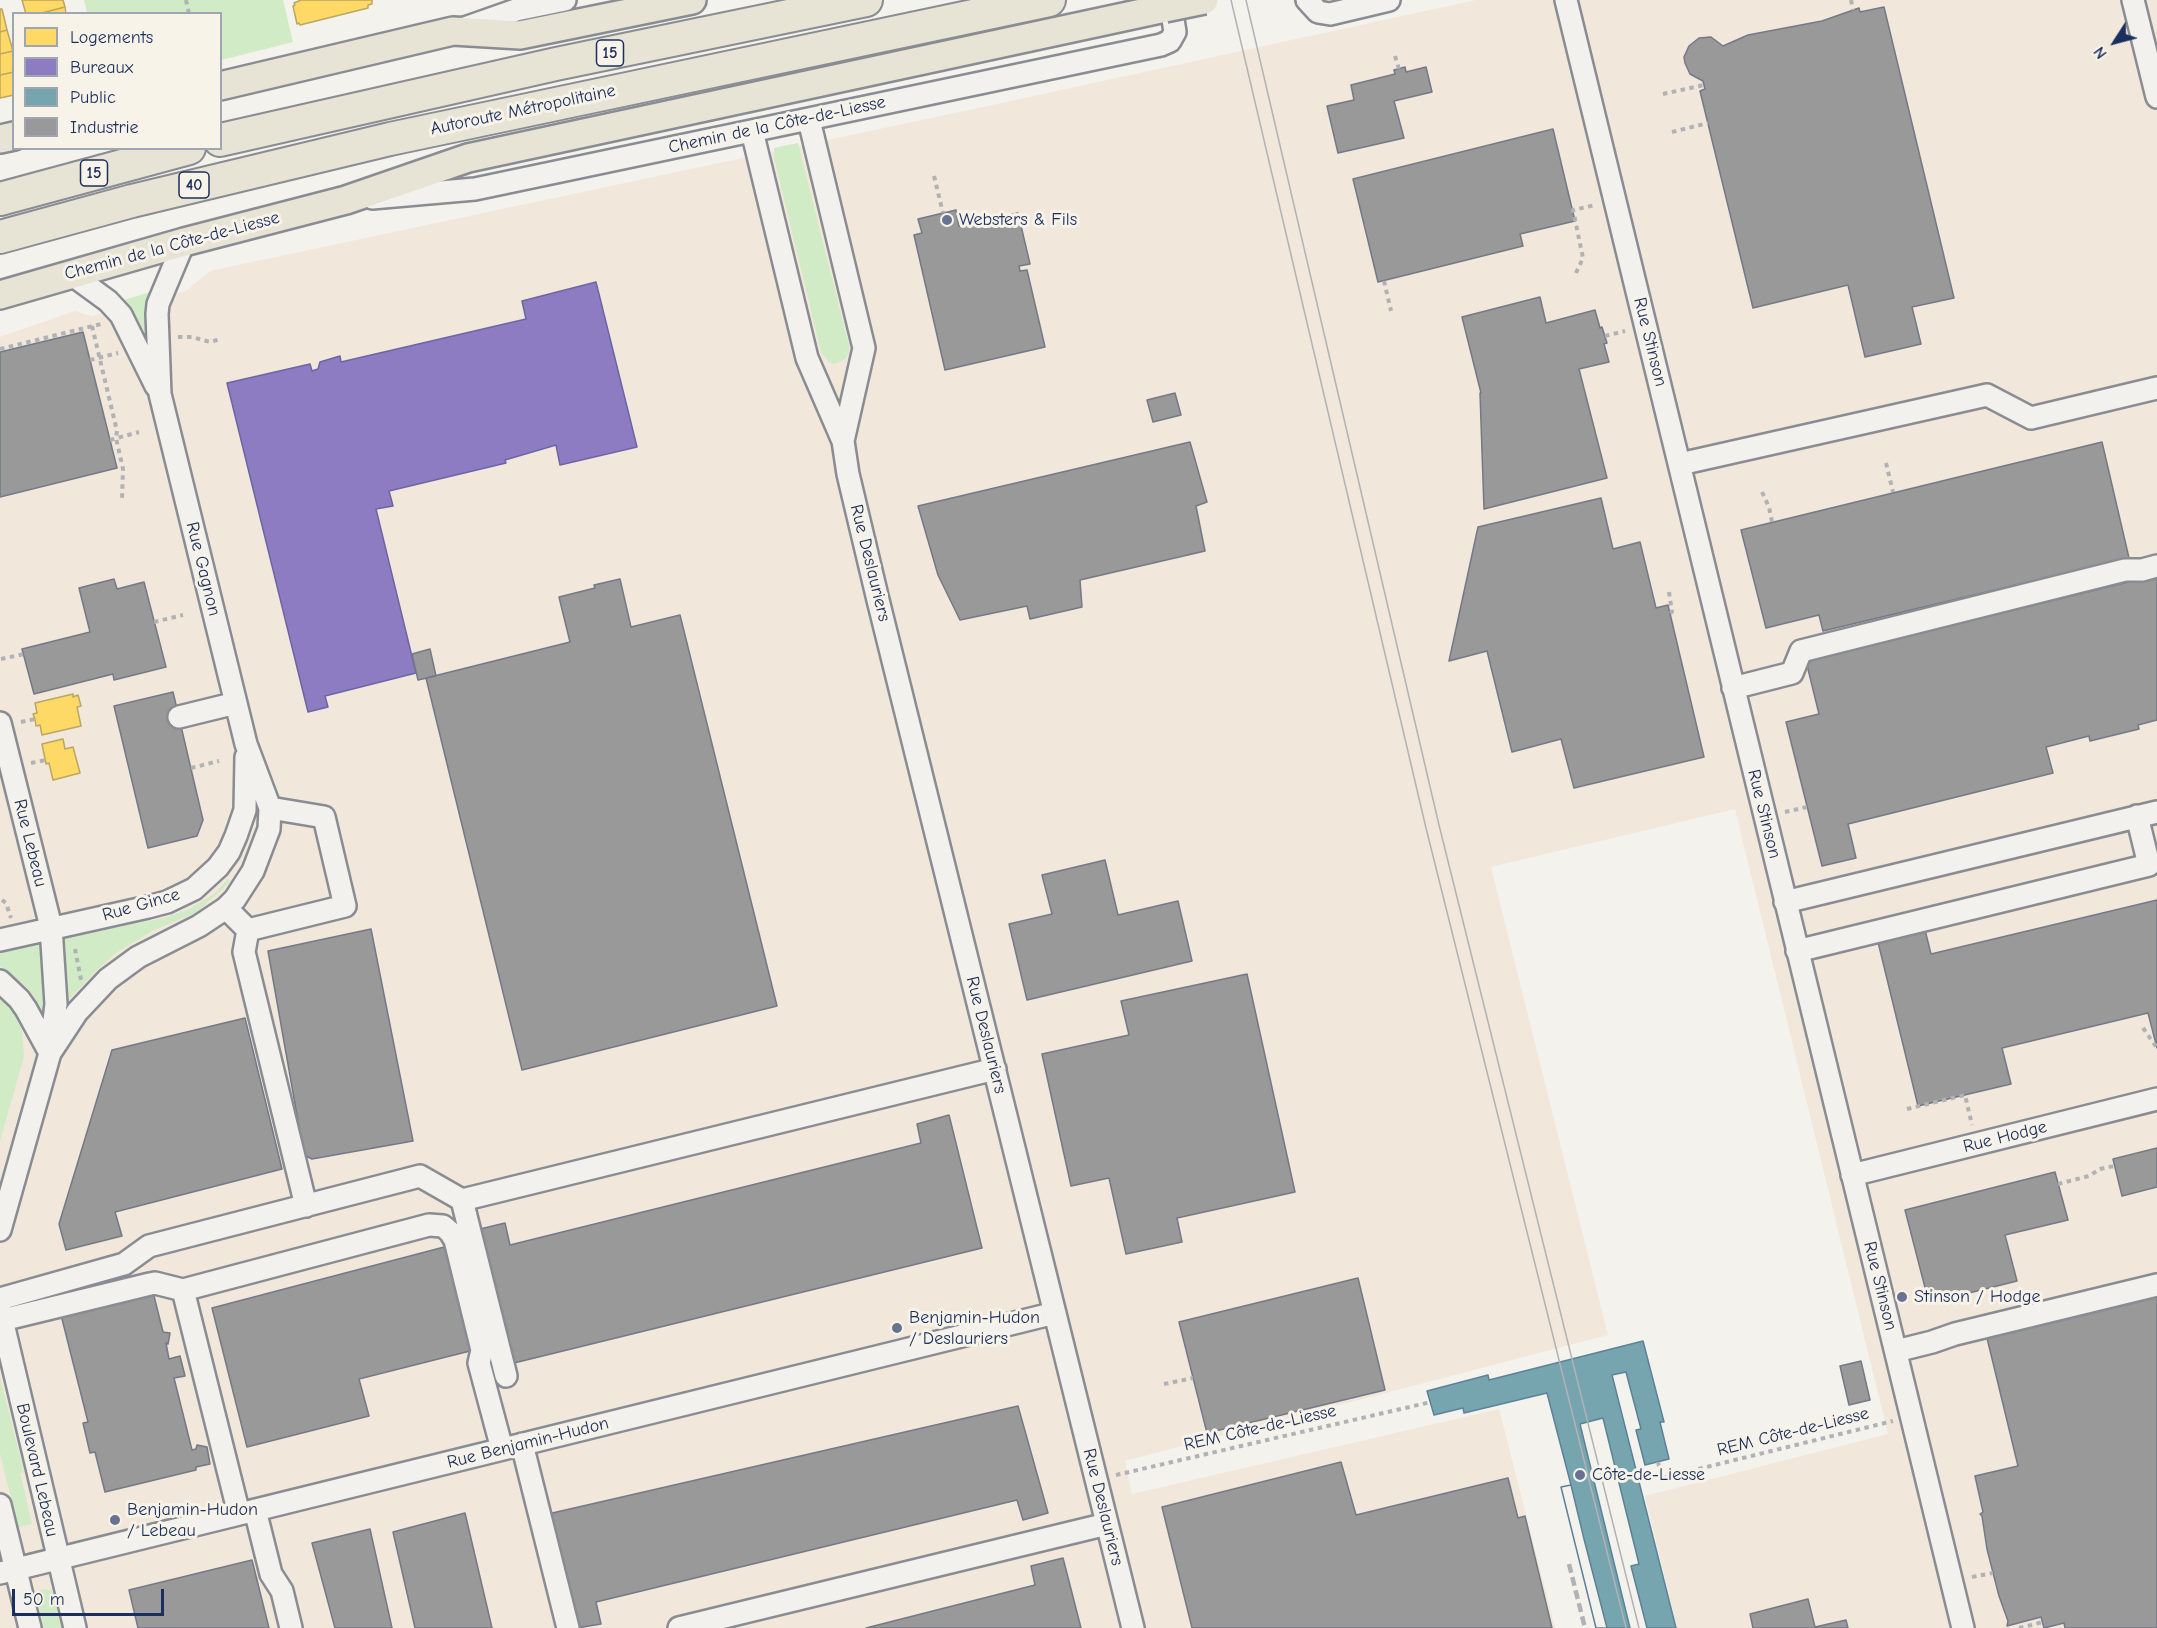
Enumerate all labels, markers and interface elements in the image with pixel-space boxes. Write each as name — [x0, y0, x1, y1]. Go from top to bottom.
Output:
legend — [12, 12, 222, 150]
north arrow — [2085, 12, 2145, 72]
text: Logements — [70, 27, 153, 48]
road number: 15 — [596, 40, 624, 66]
text: N — [2090, 43, 2111, 62]
text: Bureaux — [70, 57, 133, 78]
street label: Autoroute Métropolitaine — [428, 80, 618, 140]
text: Public — [70, 87, 116, 108]
street label: Chemin de la Côte-de-Liesse — [666, 91, 888, 159]
text: Industrie — [70, 117, 139, 138]
road number: 15 — [80, 160, 107, 186]
road number: 40 — [179, 172, 209, 198]
street label: Chemin de la Côte-de-Liesse — [62, 207, 282, 285]
place label: Websters & Fils — [959, 209, 1077, 231]
marker: Websters & Fils — [940, 213, 954, 227]
street label: Rue Stinson — [1629, 295, 1671, 389]
street label: Rue Deslauriers — [845, 502, 895, 624]
street label: Rue Gagnon — [181, 520, 225, 618]
street label: Rue Stinson — [1743, 767, 1785, 861]
street label: Rue Lebeau — [9, 797, 51, 889]
street label: Rue Gince — [100, 884, 182, 926]
street label: Rue Deslauriers — [961, 974, 1011, 1096]
street label: Rue Hodge — [1961, 1116, 2049, 1158]
street label: Rue Stinson — [1859, 1239, 1901, 1333]
place label: Stinson / Hodge — [1914, 1286, 2041, 1308]
marker: Stinson / Hodge — [1895, 1290, 1909, 1304]
place label: Benjamin-Hudon / Deslauriers — [909, 1307, 1040, 1350]
marker: Benjamin-Hudon / Deslauriers — [890, 1321, 904, 1335]
street label: REM Côte-de-Liesse — [1182, 1400, 1338, 1456]
street label: Boulevard Lebeau — [11, 1401, 63, 1539]
street label: REM Côte-de-Liesse — [1715, 1403, 1871, 1461]
street label: Rue Benjamin-Hudon — [445, 1412, 611, 1474]
street label: Rue Deslauriers — [1078, 1446, 1128, 1568]
place label: Côte-de-Liesse — [1592, 1464, 1705, 1486]
marker: Côte-de-Liesse — [1573, 1468, 1587, 1482]
place label: Benjamin-Hudon / Lebeau — [127, 1499, 258, 1541]
marker: Benjamin-Hudon / Lebeau — [108, 1513, 122, 1527]
scale bar — [15, 1577, 166, 1615]
text: 50 m — [23, 1589, 65, 1610]

